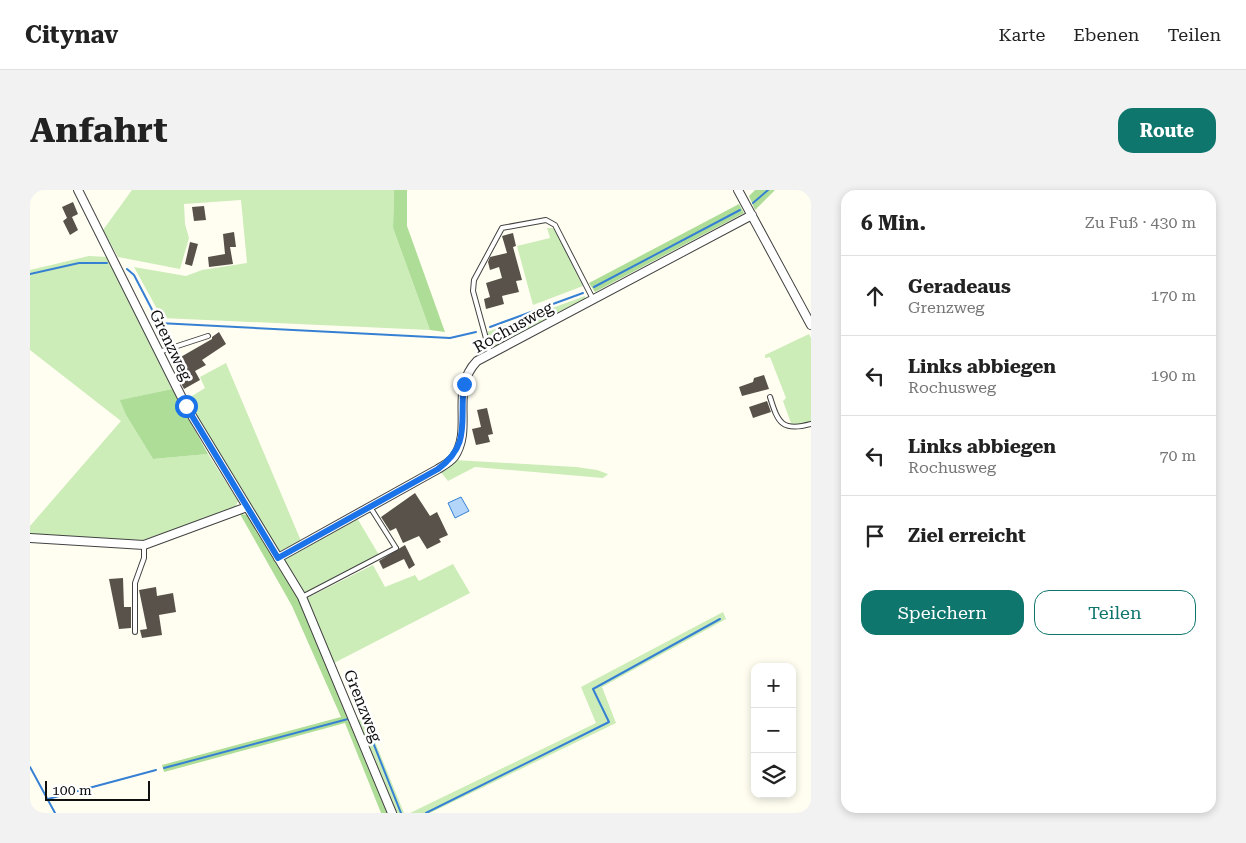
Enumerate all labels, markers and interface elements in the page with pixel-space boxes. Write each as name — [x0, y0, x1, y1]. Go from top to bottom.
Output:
text: Citynav — [25, 21, 118, 49]
text: Karte — [999, 24, 1045, 45]
text: Ebenen — [1073, 24, 1139, 45]
text: Teilen — [1167, 24, 1221, 45]
button: Route — [1118, 108, 1216, 153]
text: Anfahrt — [30, 110, 168, 151]
text: 6 Min. — [861, 211, 926, 235]
text: Zu Fuß · 430 m — [1085, 213, 1196, 232]
text: Geradeaus — [908, 275, 1011, 298]
icon: ahead — [861, 282, 889, 310]
text: 170 m — [1150, 286, 1196, 305]
street label: Rochusweg — [470, 297, 557, 357]
text: Grenzweg — [908, 298, 984, 317]
street label: Grenzweg — [146, 306, 197, 384]
text: Links abbiegen — [908, 355, 1056, 378]
icon: left — [861, 362, 889, 390]
text: 190 m — [1150, 366, 1196, 385]
route end — [453, 373, 476, 396]
text: Rochusweg — [908, 378, 996, 397]
route start — [175, 395, 198, 418]
text: Links abbiegen — [908, 435, 1056, 458]
icon: left — [861, 442, 889, 470]
text: 70 m — [1159, 446, 1196, 465]
text: Rochusweg — [908, 458, 996, 477]
icon: arrive — [861, 522, 889, 550]
text: Ziel erreicht — [908, 524, 1026, 547]
button: Speichern — [861, 590, 1024, 635]
button: Teilen — [1034, 590, 1196, 635]
map controls — [751, 663, 796, 798]
button: + — [751, 663, 796, 708]
street label: Grenzweg — [340, 667, 386, 746]
button: − — [751, 708, 796, 753]
button: layers — [751, 753, 796, 798]
scale bar — [45, 778, 150, 801]
text: 100 m — [52, 782, 92, 798]

